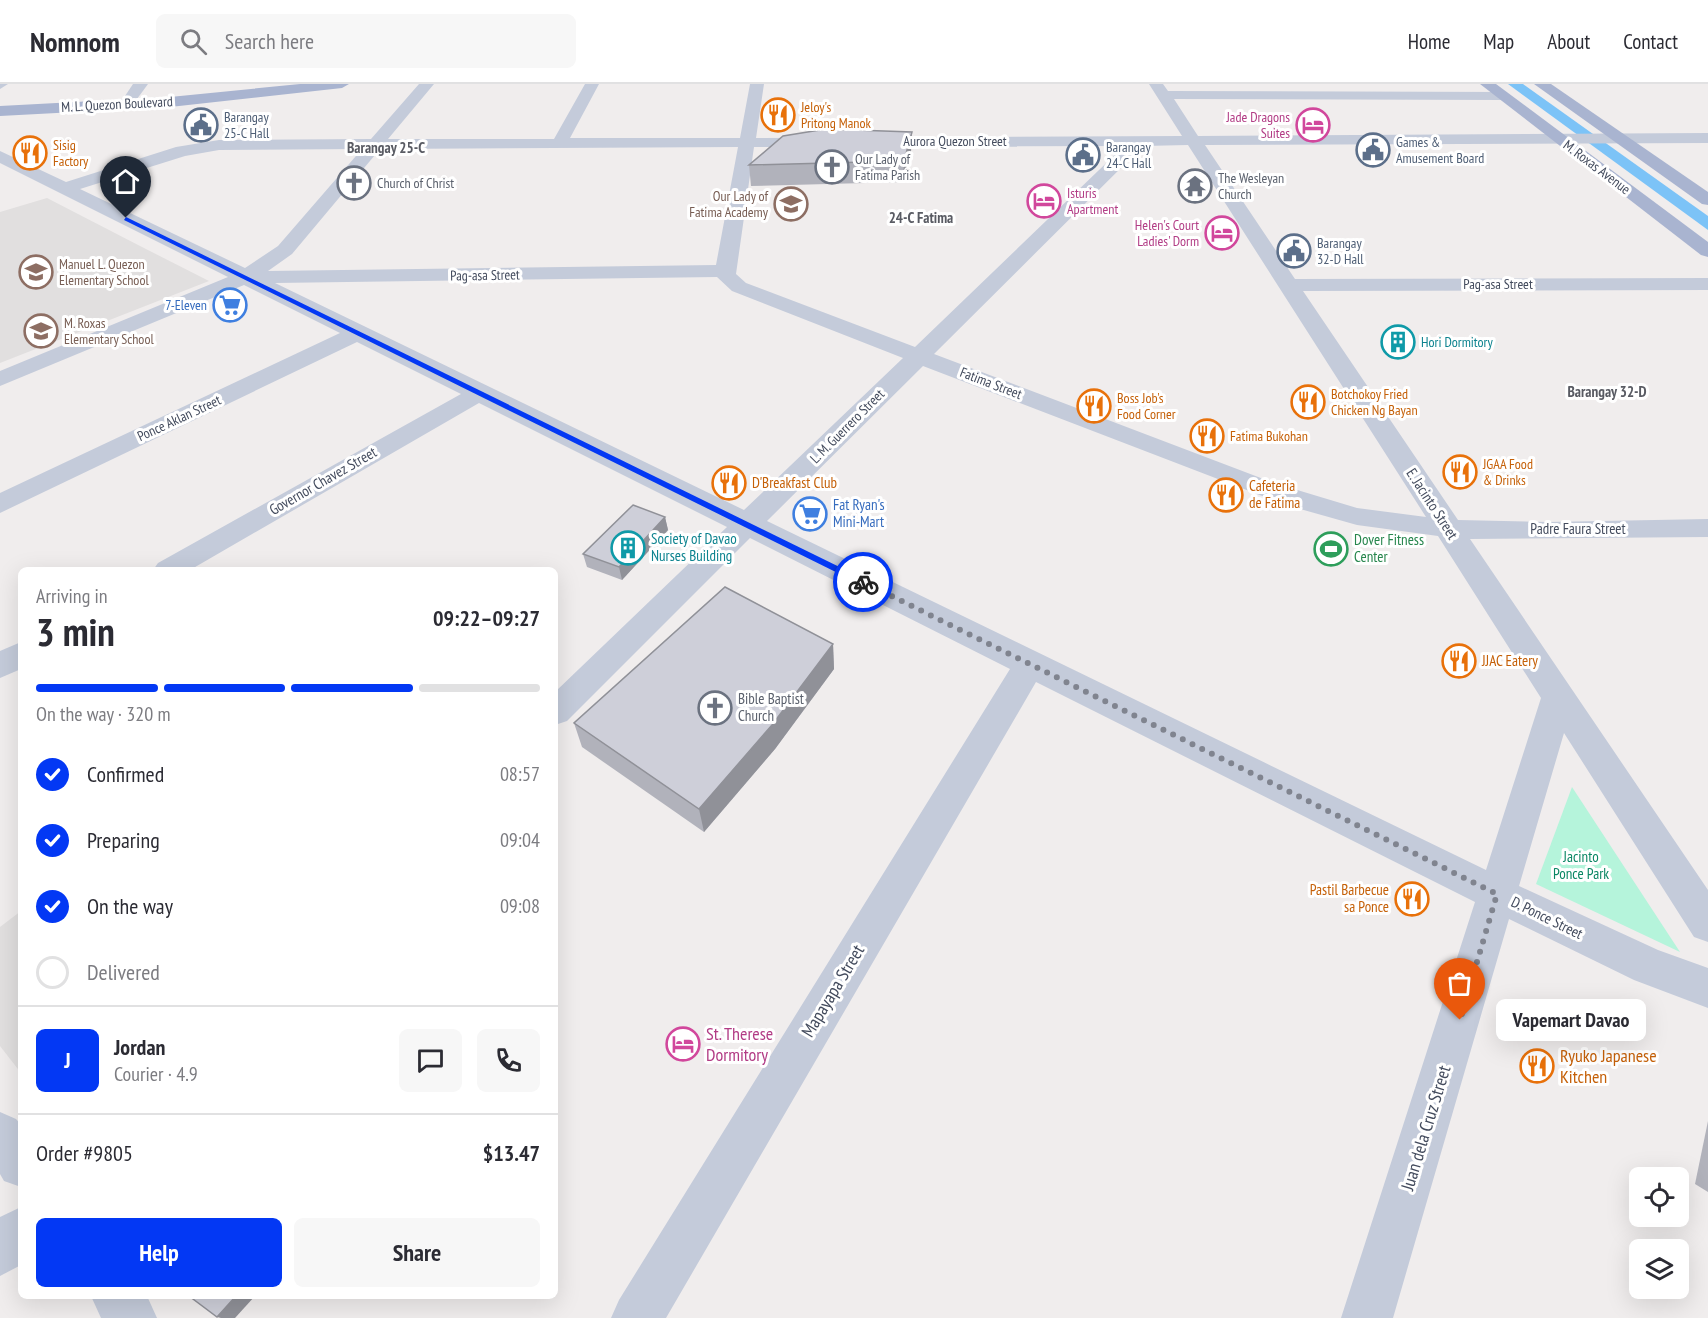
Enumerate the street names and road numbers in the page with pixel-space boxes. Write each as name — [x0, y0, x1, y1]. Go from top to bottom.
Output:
street label: M. L. Quezon Boulevard — [61, 92, 173, 116]
street label: Aurora Quezon Street — [903, 132, 1007, 150]
street label: M. Roxas Avenue — [1560, 136, 1634, 198]
street label: Pag-asa Street — [450, 265, 520, 285]
street label: Pag-asa Street — [1463, 275, 1533, 293]
street label: Fatima Street — [957, 363, 1025, 403]
street label: L. M. Guerrero Street — [806, 385, 888, 467]
street label: Ponce Aklan Street — [134, 391, 224, 445]
street label: Governor Chavez Street — [266, 442, 380, 519]
street label: E. Jacinto Street — [1402, 465, 1462, 543]
street label: Padre Faura Street — [1530, 519, 1626, 538]
street label: D. Ponce Street — [1508, 892, 1586, 943]
street label: Mapayapa Street — [796, 940, 869, 1041]
street label: Juan dela Cruz Street — [1395, 1063, 1455, 1194]

